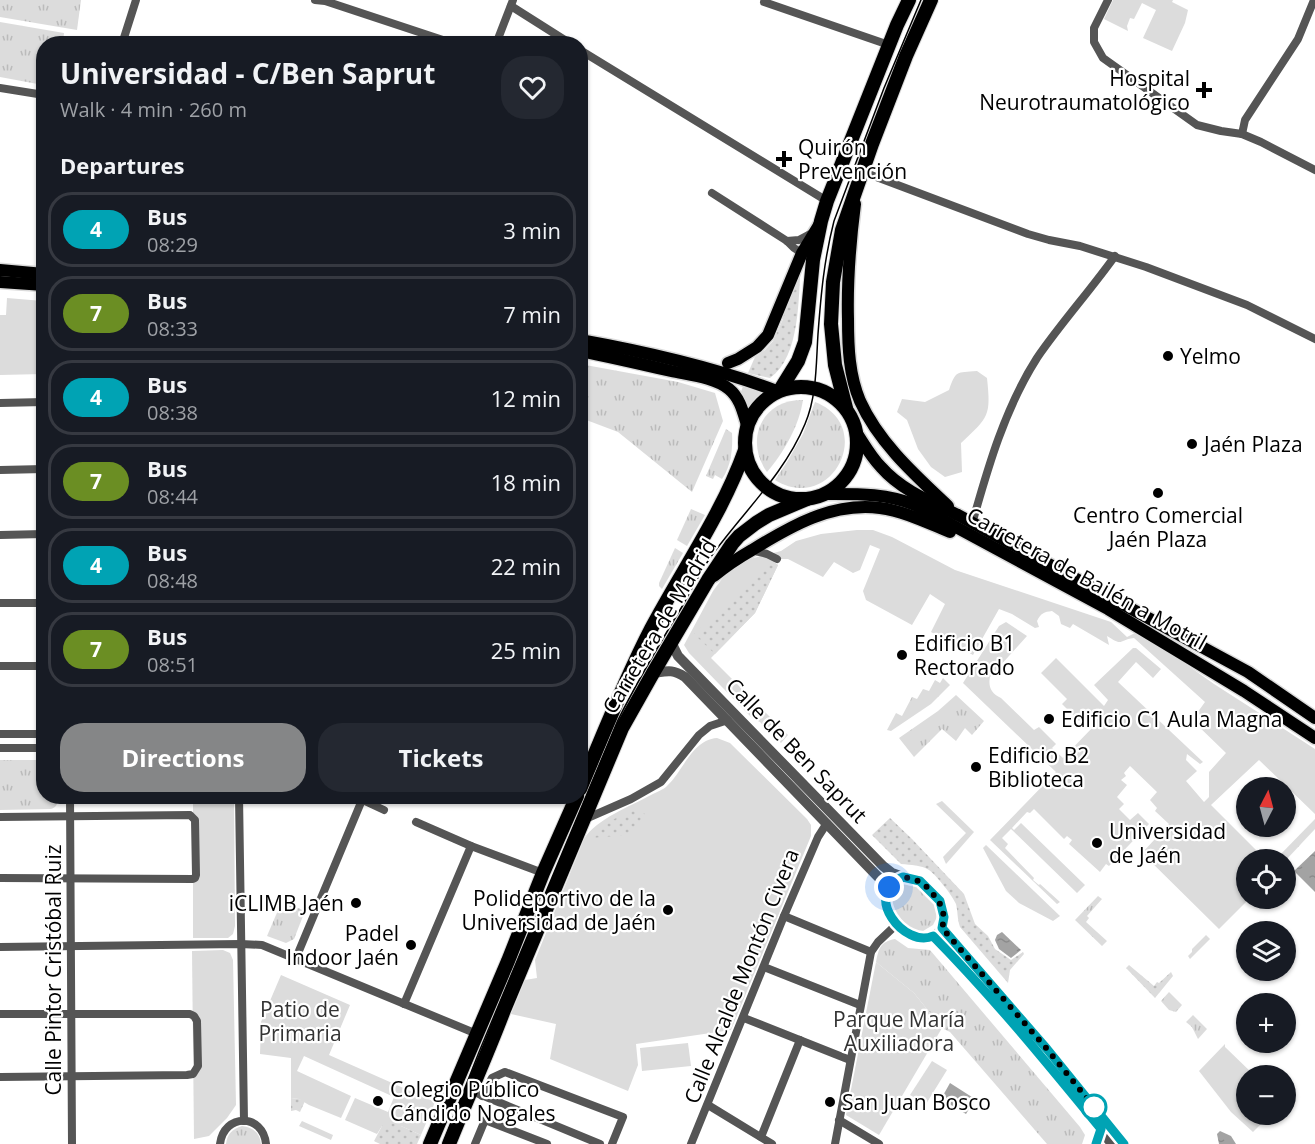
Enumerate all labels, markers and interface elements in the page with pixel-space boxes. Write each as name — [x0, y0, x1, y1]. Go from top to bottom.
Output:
text: Universidad - C/Ben Saprut — [60, 54, 435, 92]
button: heart — [501, 56, 564, 119]
place label: Hospital Neurotraumatológico — [979, 64, 1190, 116]
marker: Hospital Neurotraumatológico — [1195, 81, 1213, 99]
text: Walk · 4 min · 260 m — [60, 96, 247, 123]
place label: Quirón Prevención — [798, 133, 907, 185]
text: Departures — [60, 150, 184, 180]
marker: Quirón Prevención — [775, 150, 793, 168]
text: Bus — [147, 201, 187, 231]
text: 4 — [90, 215, 102, 243]
text: 3 min — [503, 215, 561, 245]
text: 08:29 — [147, 231, 198, 258]
text: Bus — [147, 285, 187, 315]
text: 7 — [90, 299, 102, 327]
text: 7 min — [503, 299, 561, 329]
text: 08:33 — [147, 315, 198, 342]
place label: Yelmo — [1180, 342, 1241, 370]
marker: Yelmo — [1161, 349, 1175, 363]
text: Bus — [147, 369, 187, 399]
text: 4 — [90, 383, 102, 411]
text: 12 min — [491, 383, 561, 413]
text: 08:38 — [147, 399, 198, 426]
place label: Jaén Plaza — [1202, 430, 1303, 458]
marker: Jaén Plaza — [1185, 437, 1199, 451]
text: Bus — [147, 453, 187, 483]
text: 7 — [90, 467, 102, 495]
text: 18 min — [491, 467, 561, 497]
text: 08:44 — [147, 483, 198, 510]
marker: Centro Comercial Jaén Plaza — [1151, 486, 1165, 500]
street label: Carretera de Bailén a Motril — [962, 500, 1212, 656]
place label: Centro Comercial Jaén Plaza — [1073, 501, 1243, 553]
street label: Carretera de Madrid — [596, 533, 722, 719]
text: Bus — [147, 537, 187, 567]
text: 4 — [90, 551, 102, 579]
text: 22 min — [491, 551, 561, 581]
text: 08:48 — [147, 567, 198, 594]
text: Bus — [147, 621, 187, 651]
place label: Edificio B1 Rectorado — [914, 629, 1015, 681]
text: 7 — [90, 635, 102, 663]
text: 25 min — [491, 635, 561, 665]
marker: Edificio B1 Rectorado — [895, 648, 909, 662]
text: 08:51 — [147, 651, 198, 678]
street label: Calle de Ben Saprut — [720, 671, 874, 829]
place label: Edificio C1 Aula Magna — [1061, 705, 1282, 733]
marker: Edificio C1 Aula Magna — [1042, 712, 1056, 726]
button: Directions — [60, 723, 306, 792]
button: Tickets — [318, 723, 564, 792]
place label: Edificio B2 Biblioteca — [988, 741, 1089, 793]
marker: Edificio B2 Biblioteca — [969, 760, 983, 774]
north arrow — [1236, 777, 1296, 837]
map controls — [1236, 777, 1296, 1125]
place label: Universidad de Jaén — [1109, 817, 1226, 869]
marker: Universidad de Jaén — [1090, 836, 1104, 850]
street label: Calle Pintor Cristóbal Ruiz — [39, 844, 67, 1096]
street label: Calle Alcalde Montón Civera — [677, 844, 805, 1108]
button: locate — [1236, 849, 1296, 909]
your location — [874, 872, 904, 902]
place label: Polideportivo de la Universidad de Jaén — [461, 884, 656, 936]
place label: iCLIMB Jaén — [229, 889, 344, 917]
marker: iCLIMB Jaén — [349, 896, 363, 910]
marker: Polideportivo de la Universidad de Jaén — [661, 903, 675, 917]
place label: Padel Indoor Jaén — [286, 919, 399, 971]
button: layers — [1236, 921, 1296, 981]
marker: Padel Indoor Jaén — [404, 938, 418, 952]
button: + — [1236, 993, 1296, 1053]
park label: Patio de Primaria — [258, 995, 342, 1047]
park label: Parque María Auxiliadora — [833, 1005, 965, 1057]
button: − — [1236, 1065, 1296, 1125]
place label: Colegio Público Cándido Nogales — [390, 1075, 555, 1127]
place label: San Juan Bosco — [842, 1088, 991, 1116]
marker: Colegio Público Cándido Nogales — [371, 1094, 385, 1108]
unlabelled marker — [1081, 1094, 1107, 1120]
marker: San Juan Bosco — [823, 1095, 837, 1109]

